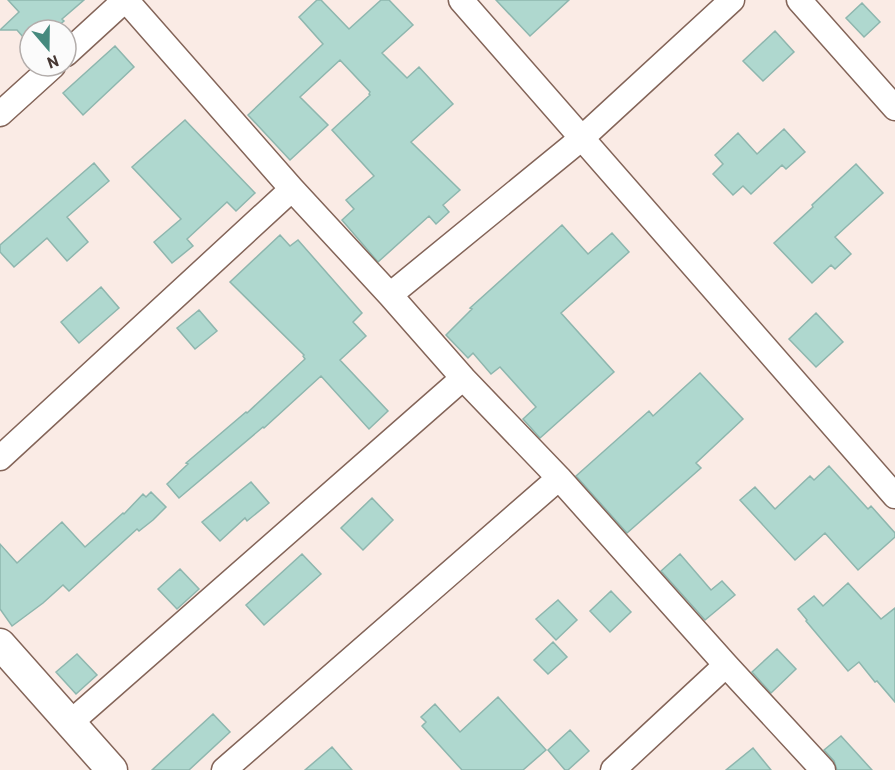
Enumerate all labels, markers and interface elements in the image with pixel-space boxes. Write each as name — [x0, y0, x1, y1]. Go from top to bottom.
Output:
north arrow — [18, 18, 78, 78]
text: N — [45, 52, 62, 73]

